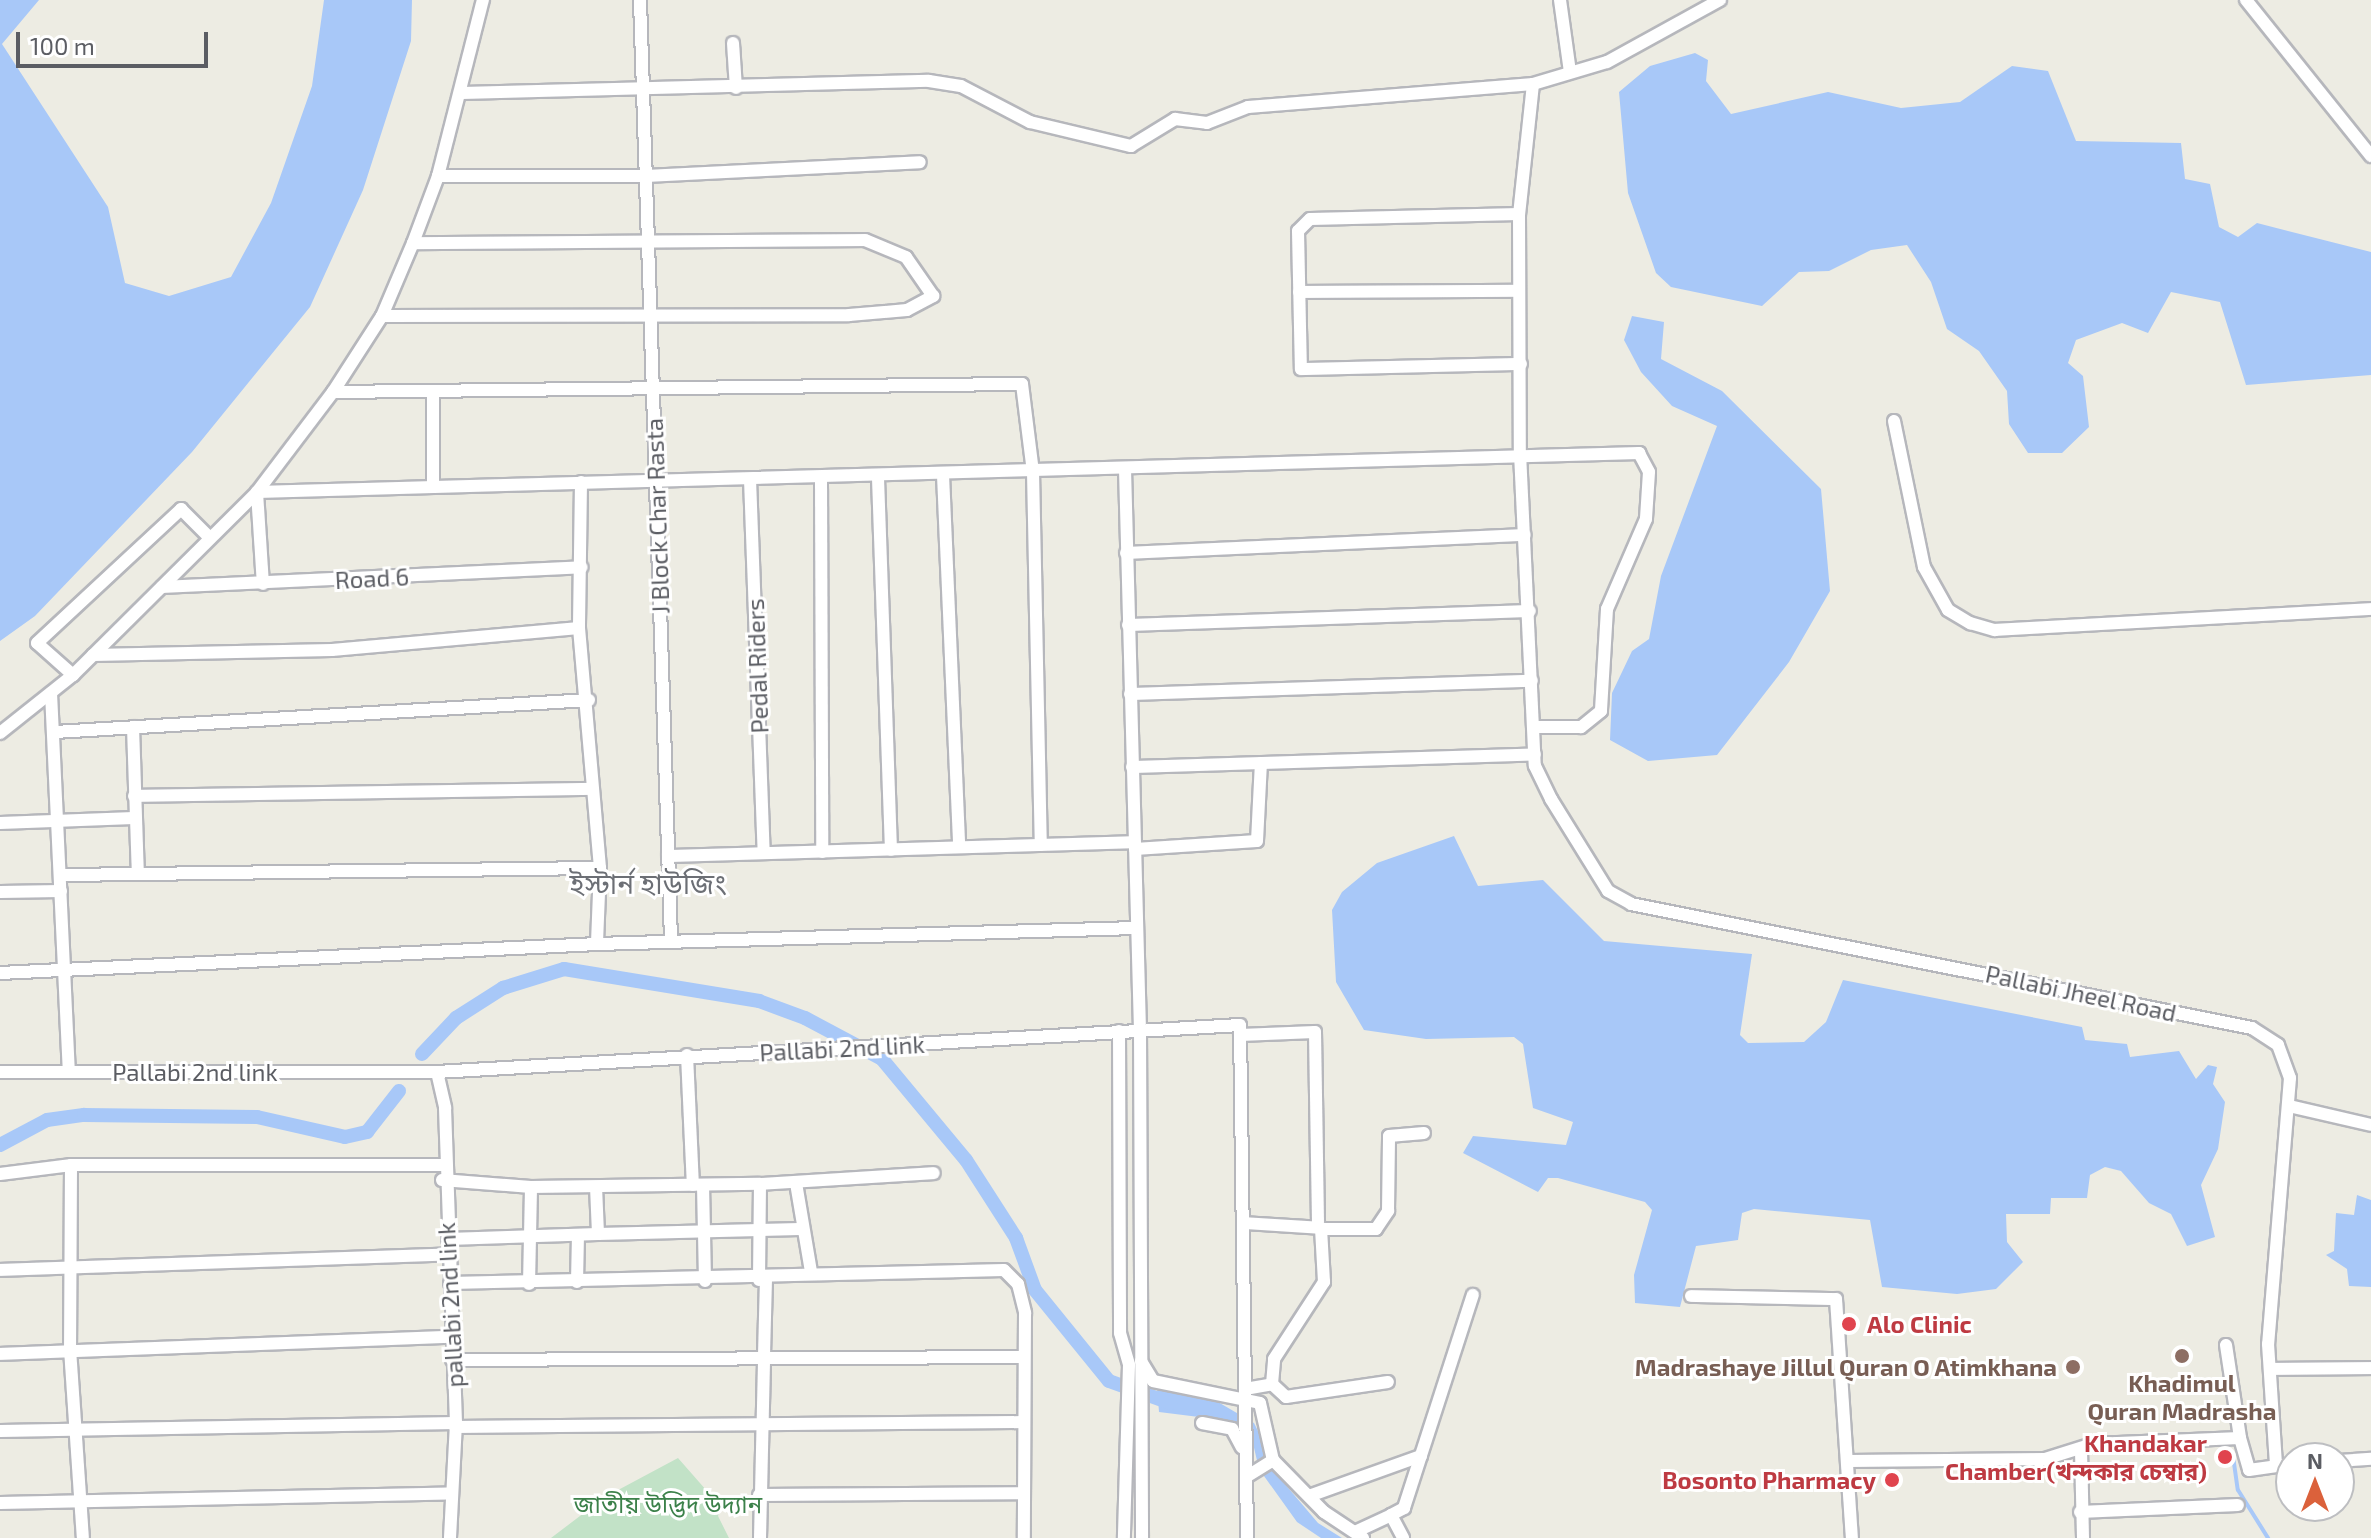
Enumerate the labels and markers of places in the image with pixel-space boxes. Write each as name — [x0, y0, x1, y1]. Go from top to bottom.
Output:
place label: Alo Clinic — [1867, 1310, 1972, 1338]
marker: Alo Clinic — [1838, 1313, 1860, 1335]
marker: Khadimul Quran Madrasha — [2173, 1347, 2191, 1365]
place label: Madrashaye Jillul Quran O Atimkhana — [1633, 1353, 2057, 1381]
marker: Madrashaye Jillul Quran O Atimkhana — [2064, 1358, 2082, 1376]
place label: Khadimul Quran Madrasha — [2088, 1369, 2276, 1425]
place label: Khandakar Chamber(খন্দকার চেম্বার) — [1945, 1429, 2207, 1485]
marker: Khandakar Chamber(খন্দকার চেম্বার) — [2214, 1446, 2236, 1468]
place label: Bosonto Pharmacy — [1662, 1466, 1876, 1494]
marker: Bosonto Pharmacy — [1883, 1471, 1901, 1489]

